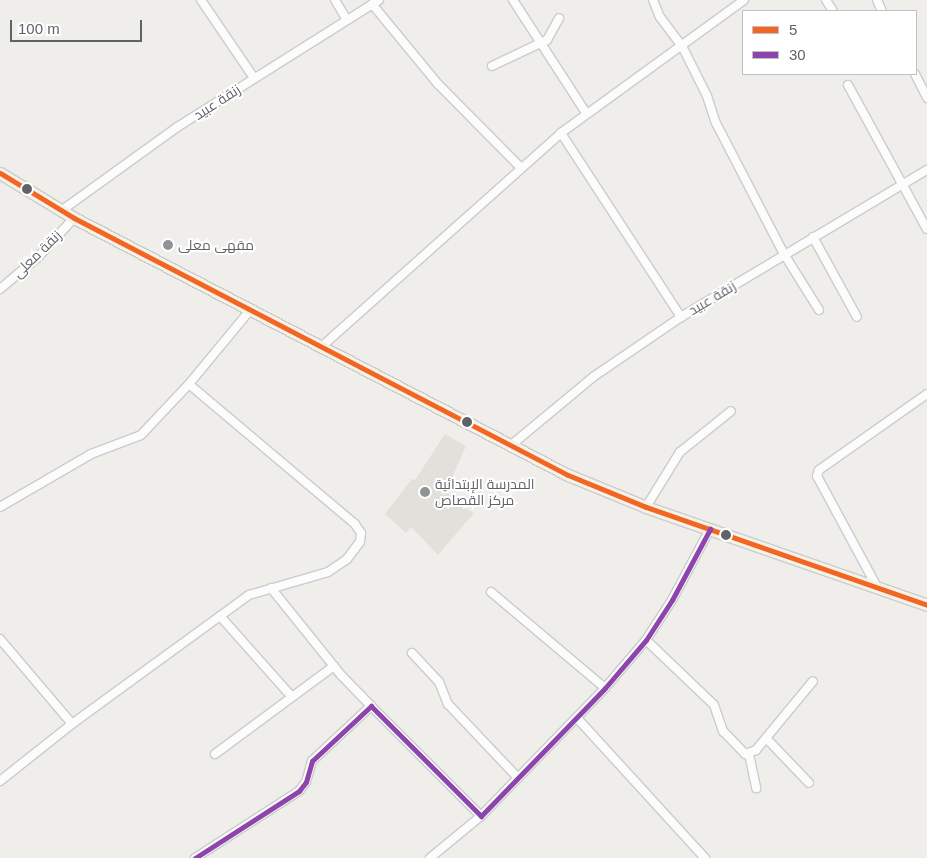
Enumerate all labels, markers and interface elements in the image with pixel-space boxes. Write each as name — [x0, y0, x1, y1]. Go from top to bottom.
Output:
scale bar — [12, 10, 145, 42]
legend — [742, 10, 917, 75]
text: 100 m — [18, 20, 60, 37]
text: 5 — [789, 21, 797, 38]
text: 30 — [789, 46, 806, 63]
street label: زنقة عبيد — [190, 81, 244, 123]
unlabelled marker — [22, 184, 32, 194]
street label: زنقة معلى — [9, 227, 65, 281]
place label: مقهى معلى — [178, 237, 254, 253]
marker: مقهى معلى — [162, 239, 174, 251]
street label: زنقة عبيد — [685, 277, 739, 319]
unlabelled marker — [462, 417, 472, 427]
place label: المدرسة الإبتدائية مركز القصاص — [435, 476, 535, 508]
marker: المدرسة الإبتدائية مركز القصاص — [419, 486, 431, 498]
unlabelled marker — [721, 530, 731, 540]

